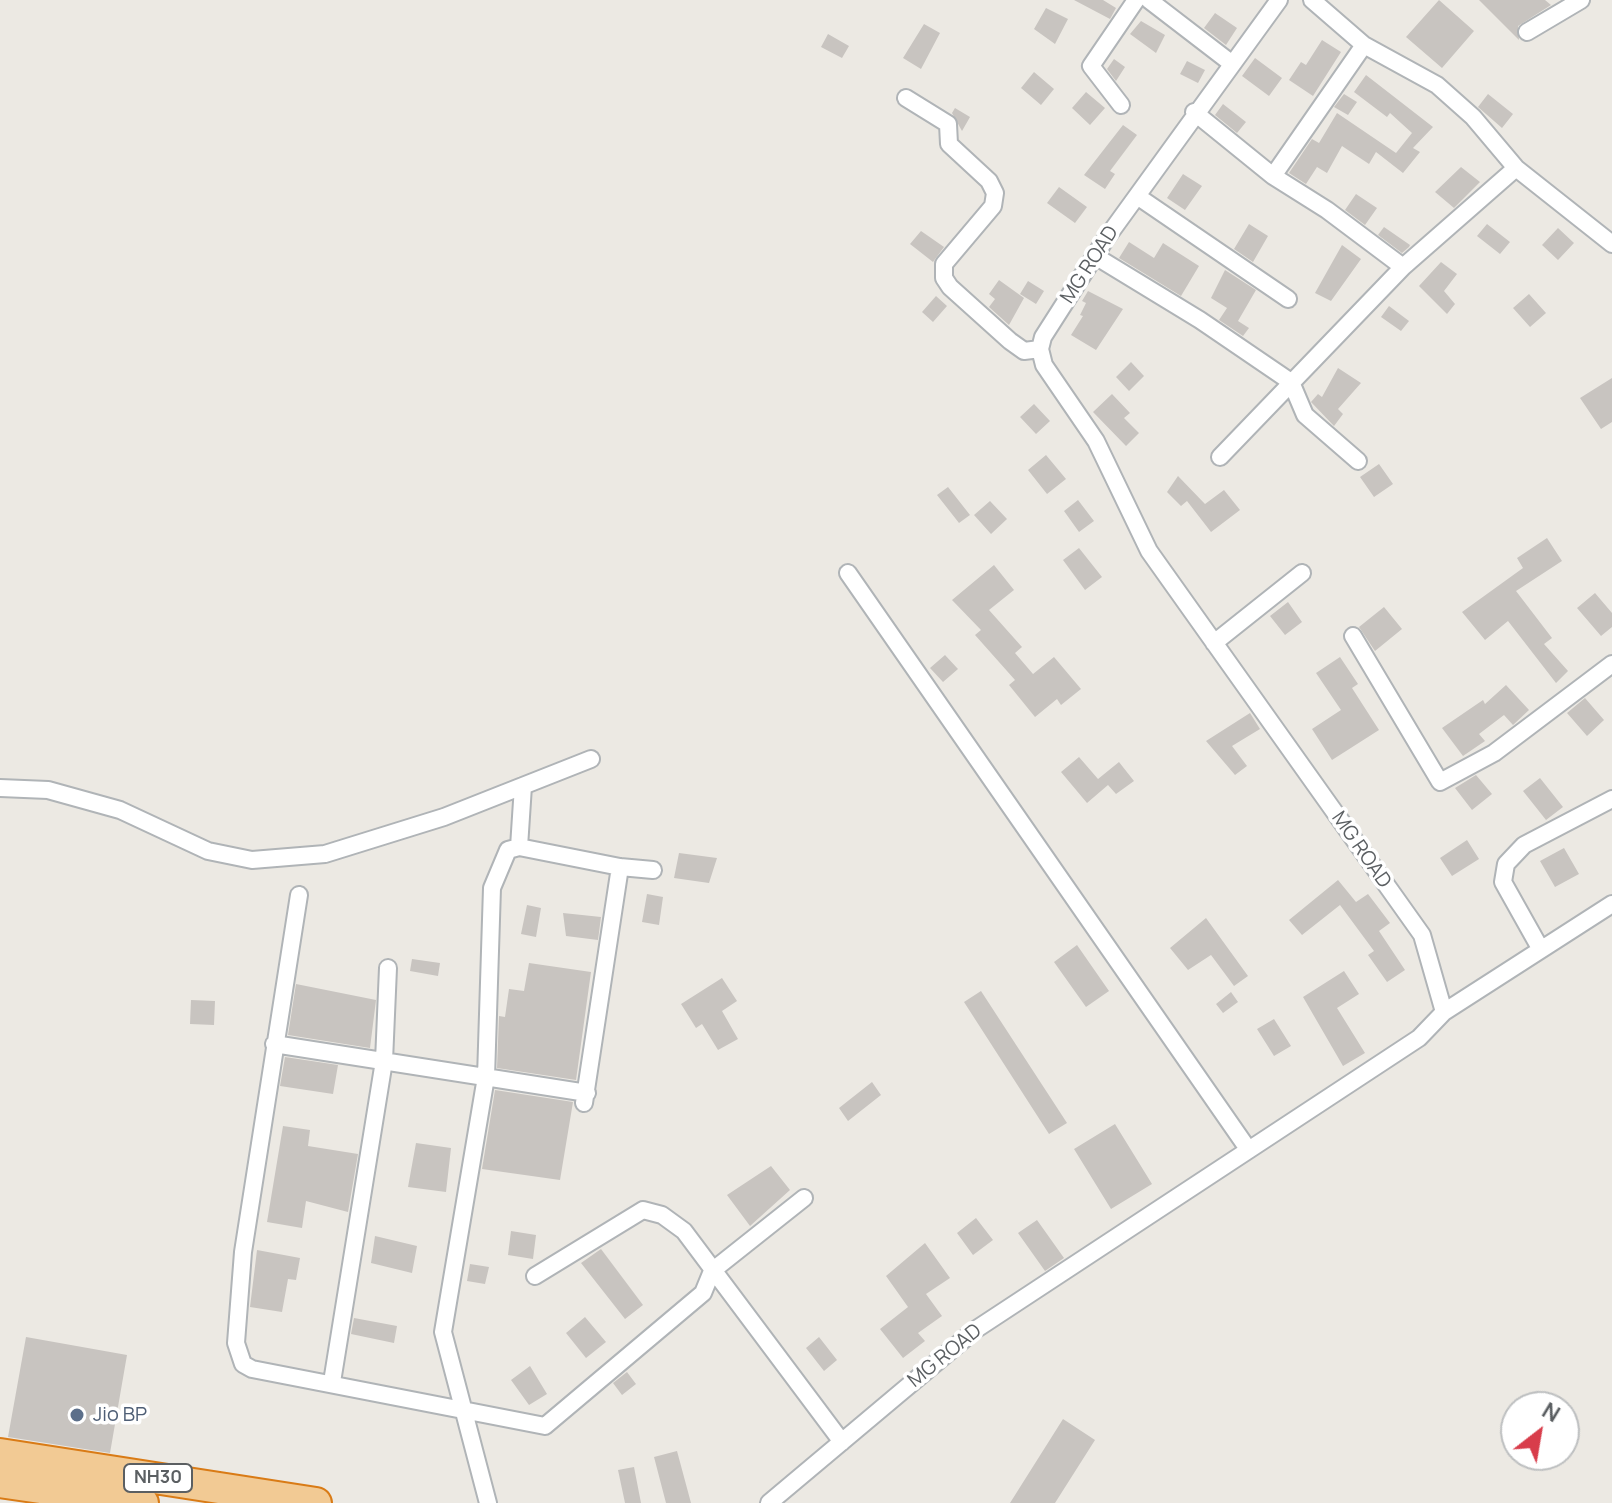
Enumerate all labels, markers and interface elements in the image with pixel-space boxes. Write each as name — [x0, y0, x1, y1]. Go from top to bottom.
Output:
street label: MG ROAD — [1056, 222, 1124, 308]
street label: MG ROAD — [1326, 807, 1396, 893]
street label: MG ROAD — [903, 1319, 987, 1393]
north arrow — [1500, 1391, 1580, 1471]
text: N — [1537, 1395, 1566, 1429]
place label: Jio BP — [93, 1403, 147, 1427]
marker: Jio BP — [68, 1406, 86, 1424]
road number: NH30 — [124, 1464, 192, 1492]

